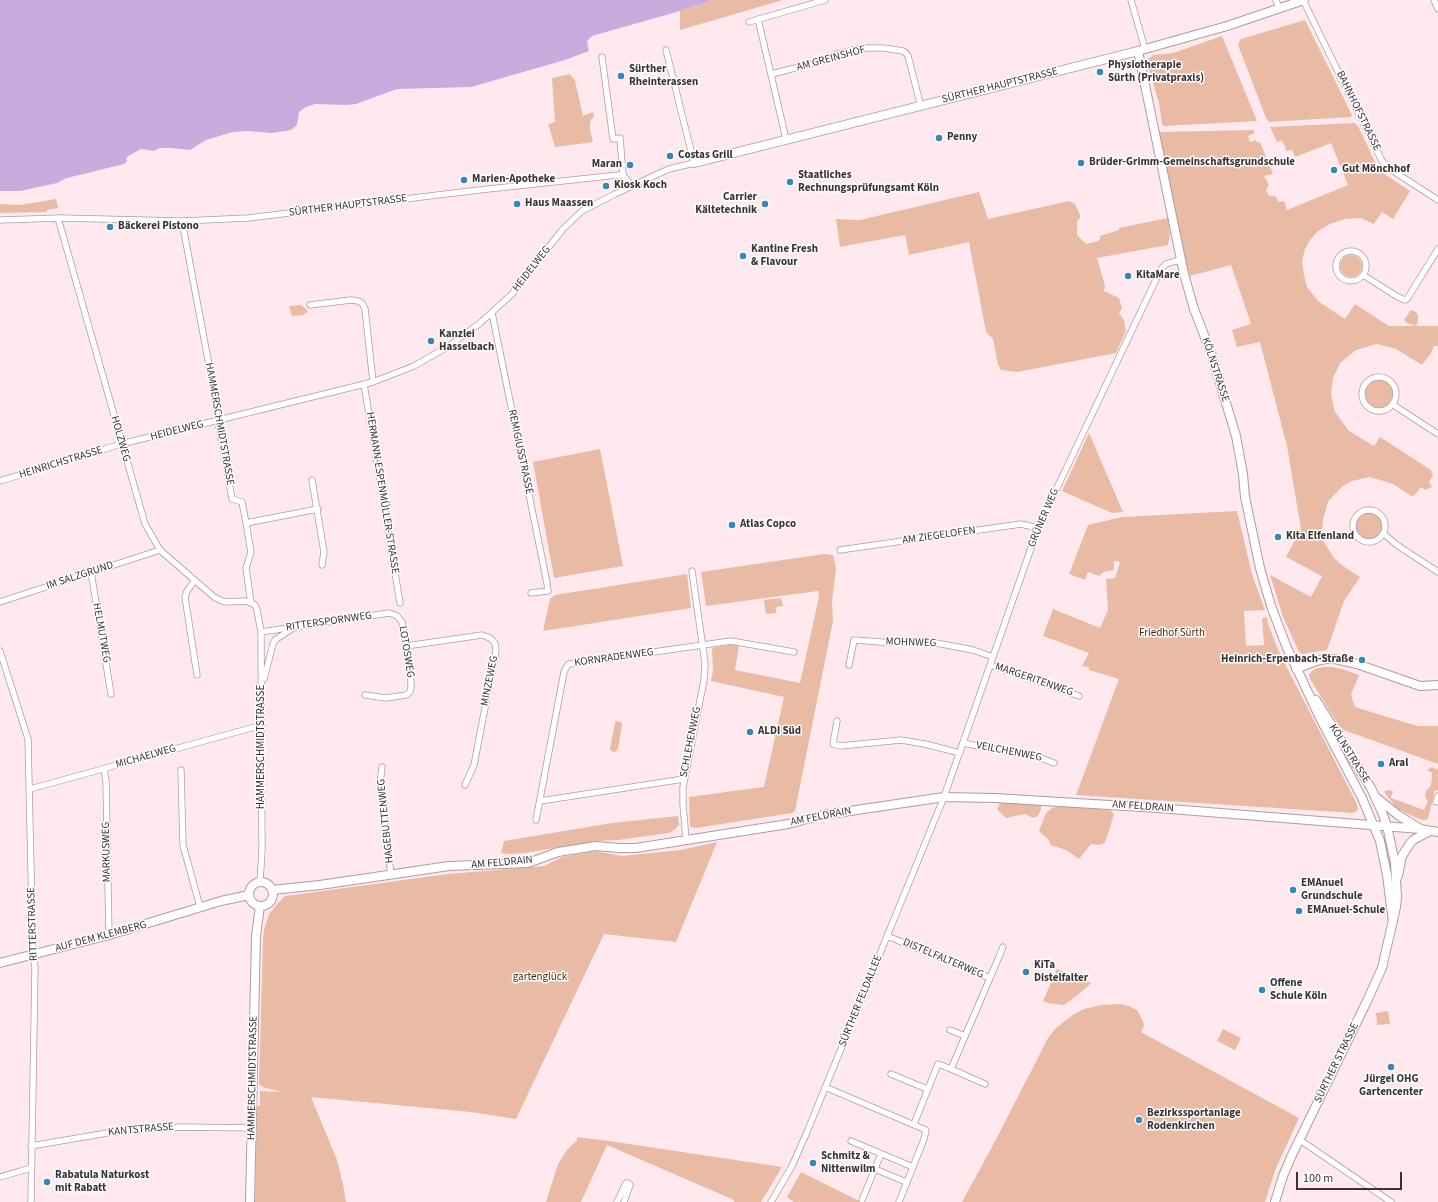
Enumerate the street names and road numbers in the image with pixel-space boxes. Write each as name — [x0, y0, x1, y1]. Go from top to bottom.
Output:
street label: AM GREINSHOF — [795, 43, 867, 75]
street label: SÜRTHER HAUPTSTRASSE — [941, 65, 1059, 107]
street label: BAHNHOFSTRASSE — [1333, 69, 1383, 153]
street label: SÜRTHER HAUPTSTRASSE — [288, 192, 408, 220]
street label: HEIDELWEG — [510, 244, 554, 294]
street label: KÖLNSTRASSE — [1198, 336, 1232, 404]
street label: HAMMERSCHMIDTSTRASSE — [202, 362, 236, 486]
street label: REMIGIUSSTRASSE — [505, 408, 535, 496]
street label: HERMANN-ESPENMÜLLER-STRASSE — [363, 411, 401, 575]
street label: HOLZWEG — [107, 415, 133, 463]
street label: HEIDELWEG — [149, 418, 205, 444]
street label: HEINRICHSTRASSE — [18, 444, 104, 482]
street label: GRÜNER WEG — [1026, 487, 1062, 549]
street label: AM ZIEGELOFEN — [901, 524, 977, 548]
street label: IM SALZGRUND — [45, 559, 115, 593]
street label: HELMUTWEG — [89, 602, 113, 664]
street label: RITTERSPORNWEG — [285, 609, 373, 635]
street label: LOTOSWEG — [395, 625, 417, 679]
street label: MOHNWEG — [885, 636, 937, 650]
street label: KORNRADENWEG — [574, 646, 654, 670]
street label: MINZEWEG — [479, 655, 501, 707]
street label: MARGERITENWEG — [993, 660, 1075, 700]
street label: HAMMERSCHMIDTSTRASSE — [255, 685, 269, 809]
street label: SCHLEHENWEG — [678, 706, 704, 778]
street label: KÖLNSTRASSE — [1326, 722, 1372, 786]
street label: VEILCHENWEG — [975, 739, 1043, 765]
street label: MICHAELWEG — [114, 742, 178, 772]
street label: HAGEBUTTENWEG — [375, 778, 397, 864]
street label: AM FELDRAIN — [1112, 798, 1174, 816]
street label: AM FELDRAIN — [789, 805, 853, 829]
street label: MARKUSWEG — [100, 822, 114, 882]
street label: AM FELDRAIN — [471, 854, 533, 872]
street label: RITTERSTRASSE — [25, 887, 41, 961]
street label: AUF DEM KLEMBERG — [54, 918, 148, 956]
street label: DISTELFALTERWEG — [901, 936, 985, 982]
street label: SÜRTHER FELDALLEE — [837, 953, 885, 1049]
street label: HAMMERSCHMIDTSTRASSE — [245, 1016, 261, 1140]
street label: SÜRTHER STRASSE — [1312, 1021, 1362, 1105]
street label: KANTSTRASSE — [108, 1121, 174, 1139]

